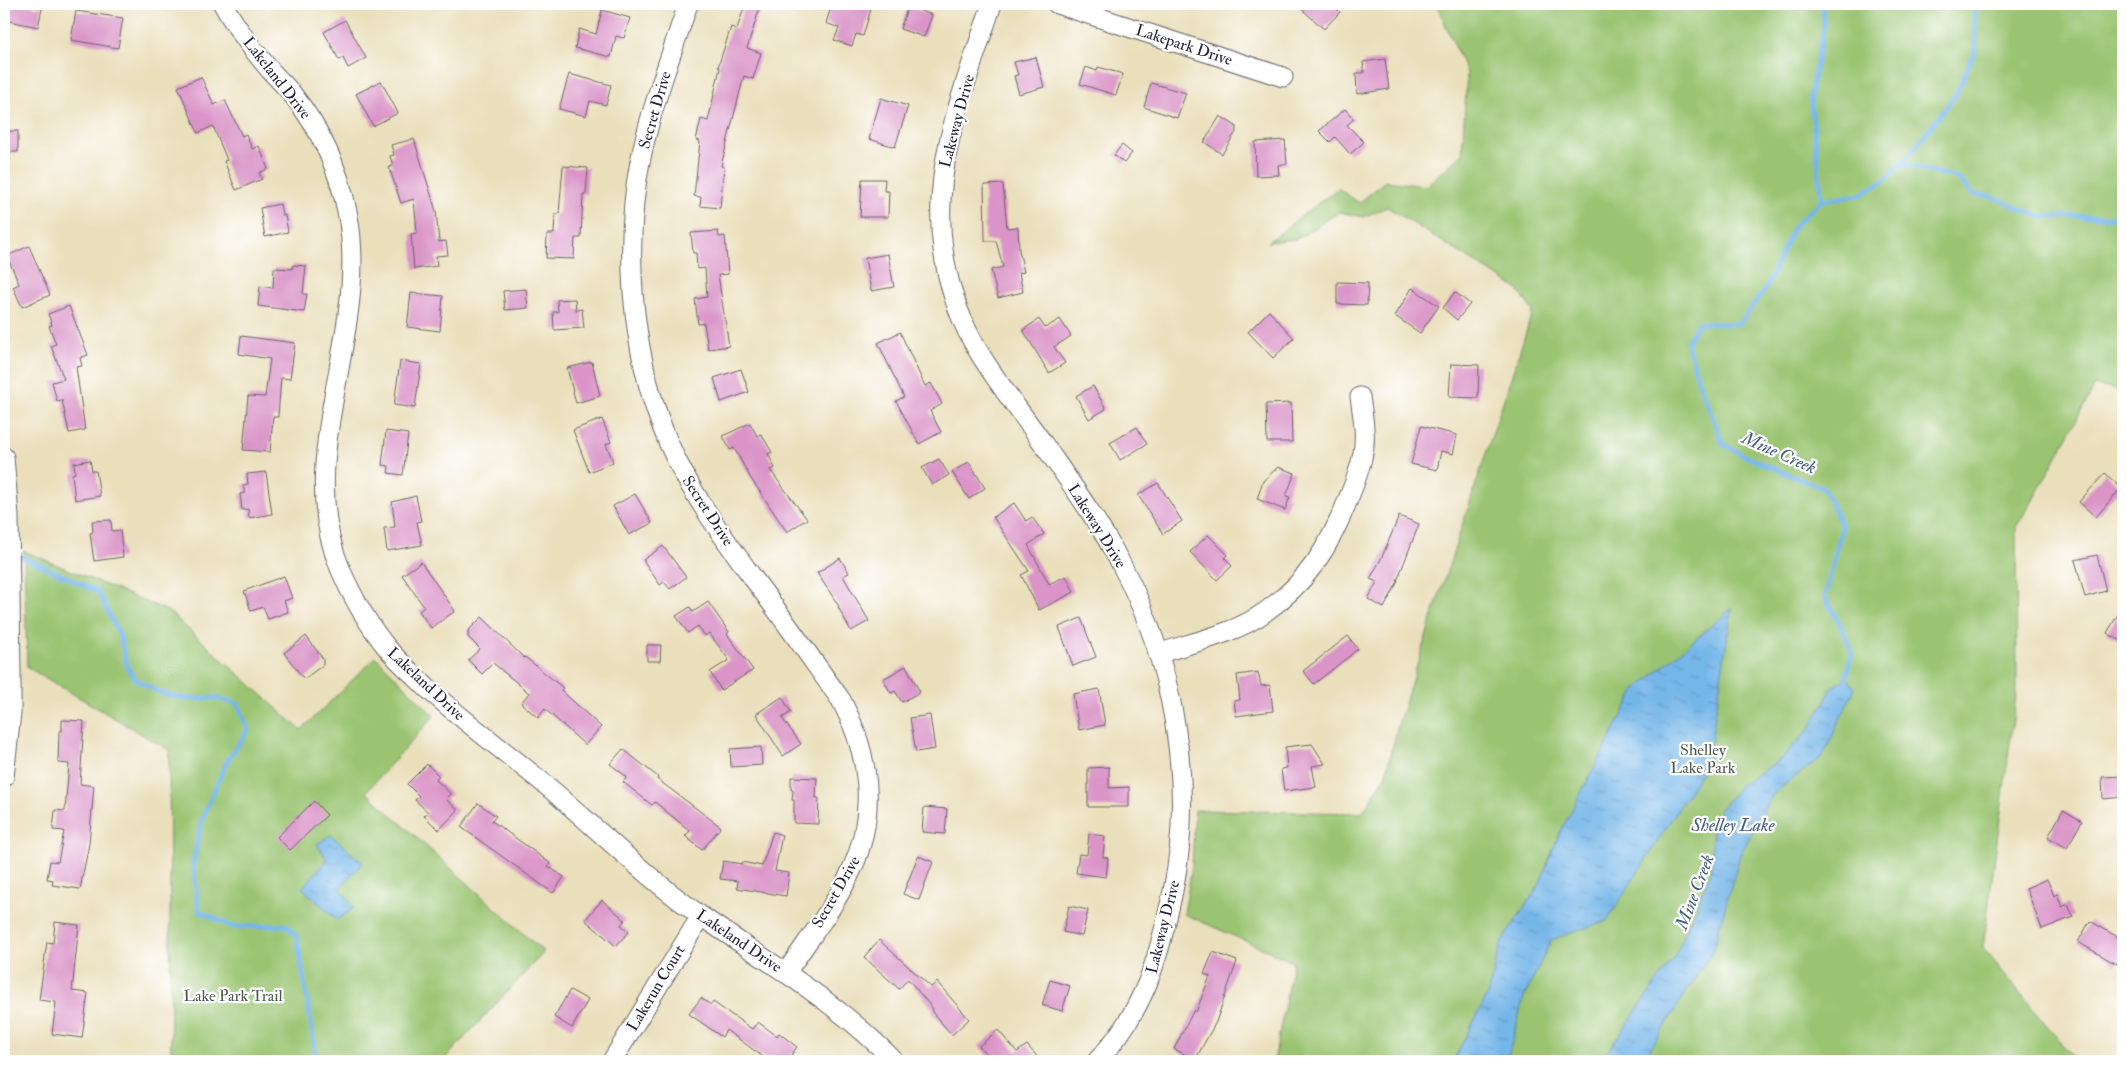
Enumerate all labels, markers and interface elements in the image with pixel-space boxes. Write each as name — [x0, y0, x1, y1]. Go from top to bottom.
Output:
street label: Lakepark Drive — [1133, 20, 1235, 71]
street label: Lakeland Drive — [239, 33, 316, 123]
street label: Secret Drive — [634, 69, 676, 151]
street label: Lakeway Drive — [935, 72, 979, 170]
water label: Mine Creek — [1737, 426, 1820, 480]
street label: Secret Drive — [678, 472, 738, 550]
street label: Lakeway Drive — [1063, 480, 1131, 572]
street label: Lakeland Drive — [383, 643, 469, 725]
park label: Shelley Lake Park — [1671, 740, 1736, 778]
water label: Shelley Lake — [1690, 814, 1776, 837]
water label: Mine Creek — [1670, 851, 1720, 934]
street label: Secret Drive — [807, 852, 865, 932]
street label: Lakeway Drive — [1142, 878, 1184, 976]
street label: Lakeland Drive — [692, 905, 786, 977]
street label: Lakerun Court — [622, 941, 690, 1035]
park label: Lake Park Trail — [183, 986, 283, 1006]

